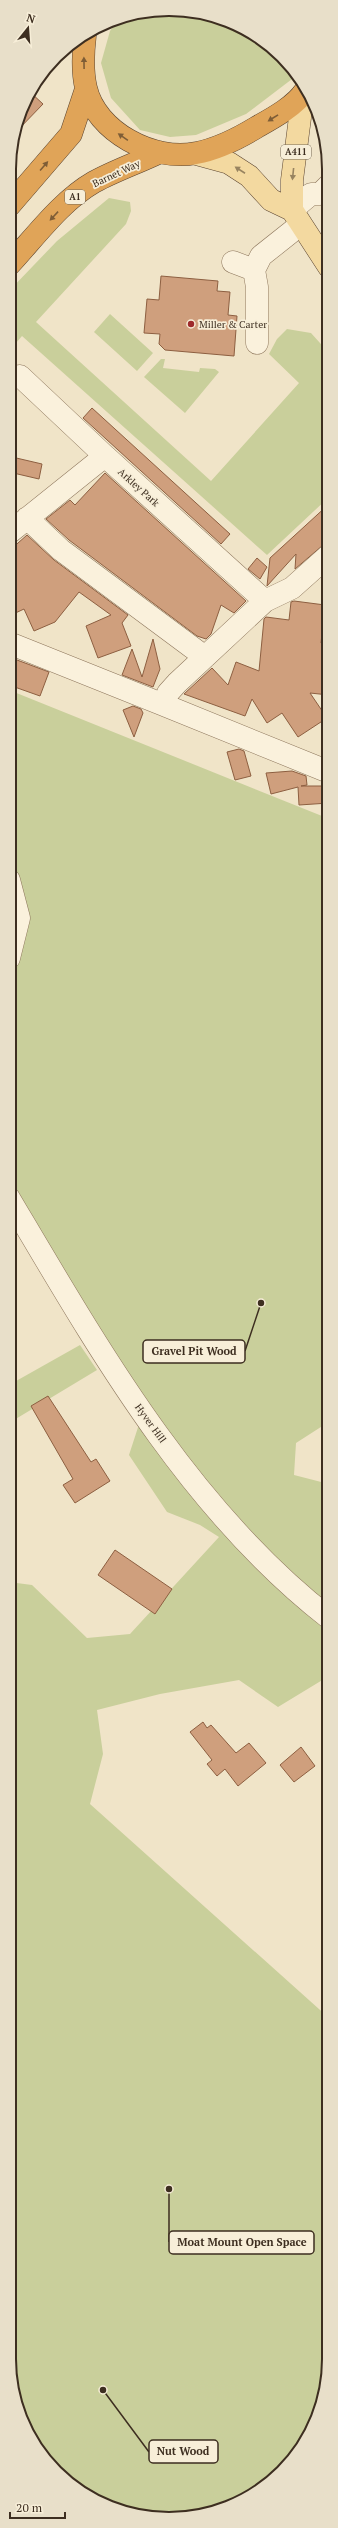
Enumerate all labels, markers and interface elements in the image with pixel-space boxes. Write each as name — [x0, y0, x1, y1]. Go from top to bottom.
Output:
north arrow — [8, 8, 48, 48]
text: N — [25, 11, 38, 27]
one-way arrow — [80, 57, 87, 69]
one-way arrow — [267, 114, 279, 121]
one-way arrow — [117, 133, 128, 141]
road number: A411 — [281, 145, 311, 159]
street label: Barnet Way — [90, 156, 143, 190]
one-way arrow — [40, 161, 49, 172]
one-way arrow — [234, 166, 246, 173]
one-way arrow — [290, 168, 296, 180]
road number: A1 — [65, 190, 85, 204]
one-way arrow — [50, 211, 59, 221]
place label: Miller & Carter — [199, 318, 267, 331]
marker: Miller & Carter — [186, 319, 196, 329]
street label: Arkley Park — [115, 465, 163, 510]
callout: Gravel Pit Wood — [143, 1340, 245, 1363]
text: Gravel Pit Wood — [151, 1344, 237, 1358]
street label: Hyver Hill — [132, 1401, 169, 1445]
callout: Moat Mount Open Space — [169, 2231, 314, 2254]
text: Moat Mount Open Space — [177, 2235, 307, 2249]
callout: Nut Wood — [149, 2440, 218, 2463]
text: Nut Wood — [157, 2444, 210, 2458]
scale bar — [10, 2494, 65, 2520]
text: 20 m — [16, 2500, 43, 2515]

